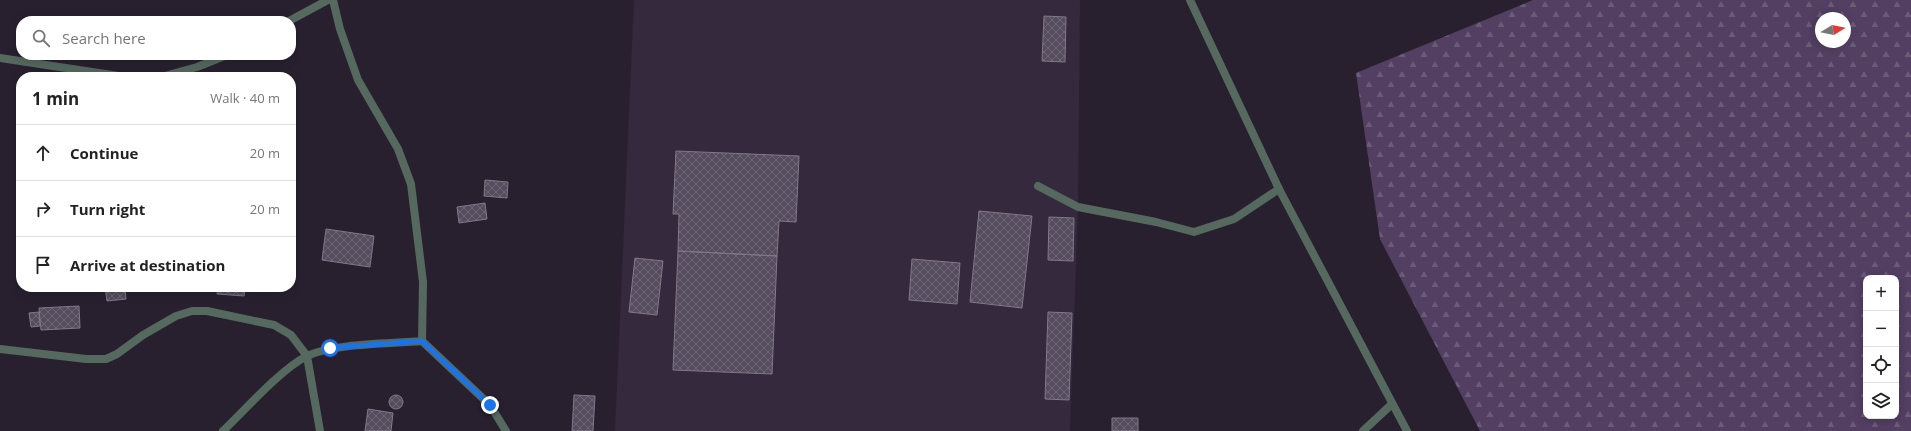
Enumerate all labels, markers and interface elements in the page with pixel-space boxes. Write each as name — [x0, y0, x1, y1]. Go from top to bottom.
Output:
north arrow — [1815, 12, 1851, 48]
search box — [16, 16, 296, 60]
icon: search — [30, 27, 52, 49]
text: Search here — [62, 28, 146, 48]
text: 1 min — [32, 87, 79, 110]
text: Walk · 40 m — [210, 89, 280, 107]
icon: ahead — [32, 142, 54, 164]
text: Continue — [70, 143, 138, 163]
text: 20 m — [250, 144, 280, 162]
icon: right — [32, 198, 54, 220]
text: Turn right — [70, 199, 145, 219]
text: 20 m — [250, 200, 280, 218]
icon: arrive — [32, 254, 54, 276]
text: Arrive at destination — [70, 255, 225, 275]
map controls — [1863, 275, 1899, 419]
button: + — [1863, 275, 1899, 311]
button: − — [1863, 311, 1899, 347]
route start — [321, 339, 339, 357]
button: locate — [1863, 347, 1899, 383]
button: layers — [1863, 383, 1899, 419]
route end — [481, 396, 499, 414]

